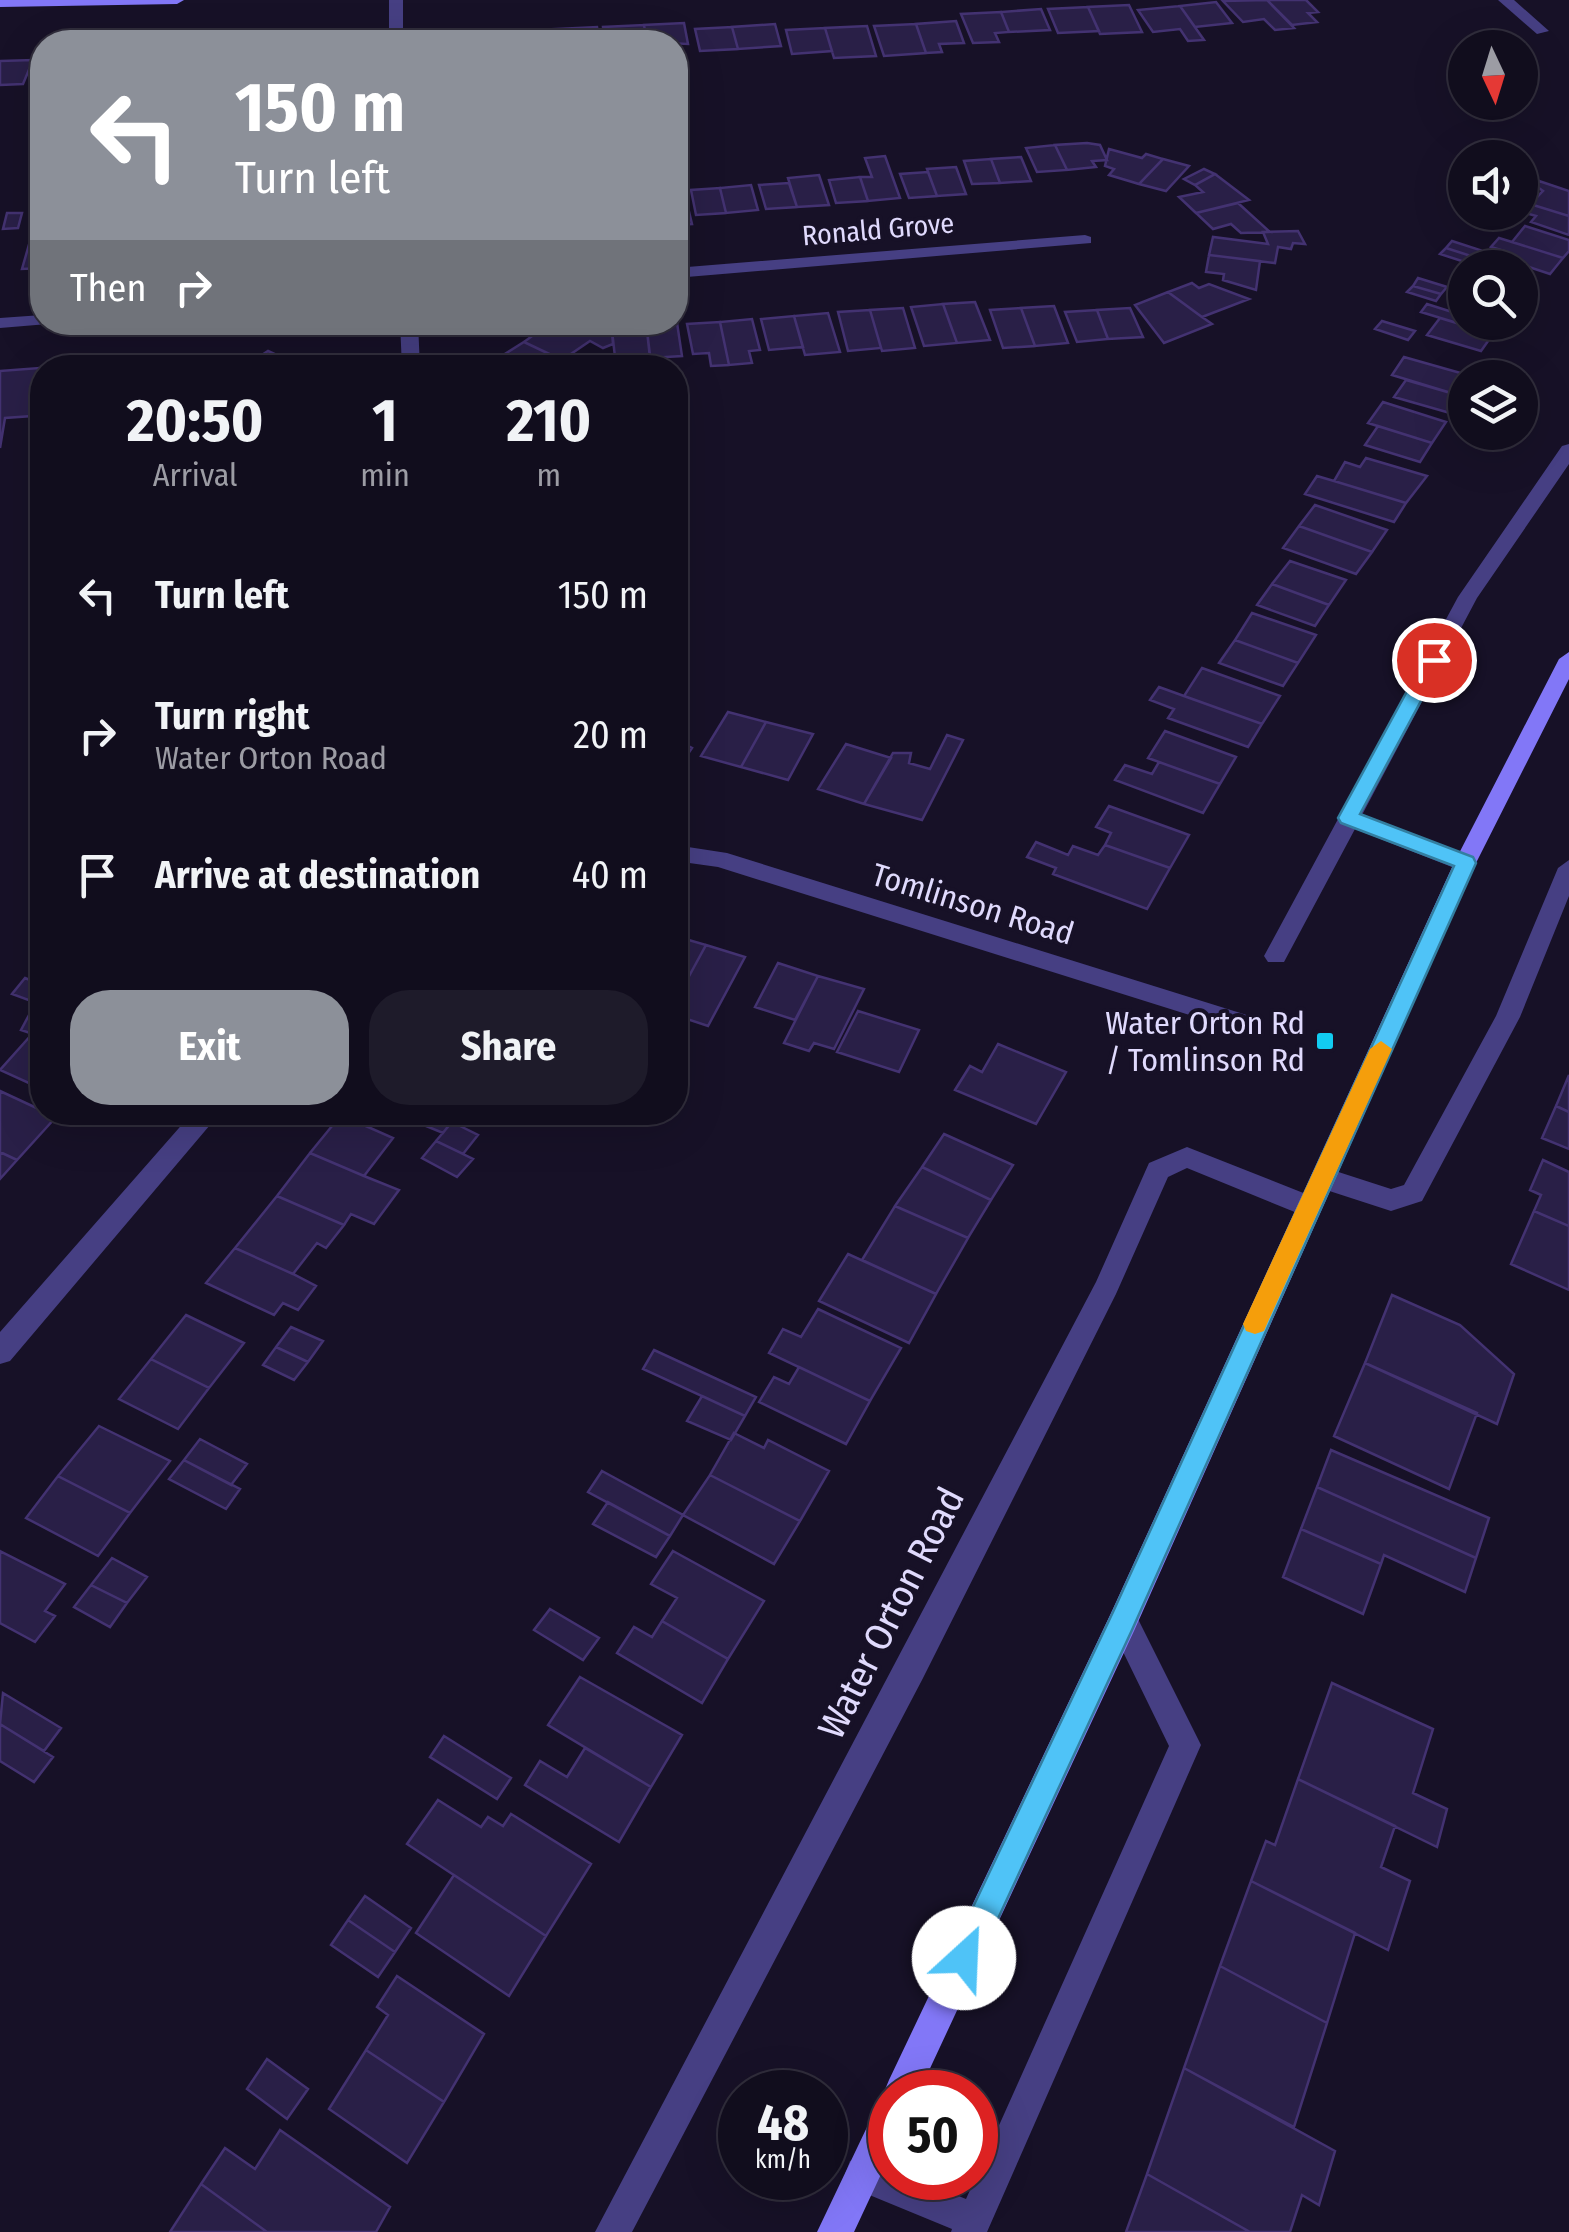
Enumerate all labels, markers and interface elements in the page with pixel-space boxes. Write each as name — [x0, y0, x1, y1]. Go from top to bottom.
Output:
north arrow — [1448, 30, 1538, 120]
map controls — [1448, 30, 1538, 450]
text: 150 m — [235, 66, 405, 150]
icon: left — [70, 70, 200, 200]
button: sound — [1448, 140, 1538, 230]
text: Turn left — [235, 151, 390, 205]
street label: Ronald Grove — [801, 206, 955, 253]
button: search — [1448, 250, 1538, 340]
icon: right — [166, 260, 221, 315]
text: Then — [70, 265, 146, 311]
button: layers — [1448, 360, 1538, 450]
text: 20:50 — [127, 385, 264, 457]
text: 1 — [372, 385, 398, 457]
text: 210 — [506, 385, 591, 457]
text: Arrival — [153, 456, 238, 494]
text: min — [360, 456, 410, 494]
text: m — [537, 456, 561, 494]
icon: left — [70, 568, 125, 623]
text: Turn left — [155, 572, 289, 618]
text: 150 m — [558, 572, 648, 618]
pin — [1392, 618, 1477, 703]
icon: arrive — [1407, 633, 1462, 688]
text: Turn right — [155, 693, 309, 739]
icon: right — [70, 708, 125, 763]
text: 20 m — [573, 712, 648, 758]
text: Water Orton Road — [155, 739, 387, 777]
icon: arrive — [70, 848, 125, 903]
text: Arrive at destination — [155, 852, 480, 898]
text: 40 m — [572, 852, 648, 898]
street label: Tomlinson Road — [867, 855, 1079, 953]
button: Exit — [70, 990, 349, 1105]
button: Share — [369, 990, 648, 1105]
place label: Water Orton Rd / Tomlinson Rd — [1105, 1004, 1305, 1079]
marker: Water Orton Rd / Tomlinson Rd — [1314, 1030, 1336, 1052]
street label: Water Orton Road — [808, 1480, 974, 1746]
position arrow — [912, 1906, 1016, 2010]
speed limit sign: 50 — [868, 2070, 998, 2200]
text: 48 — [757, 2093, 809, 2153]
text: km/h — [755, 2145, 811, 2175]

